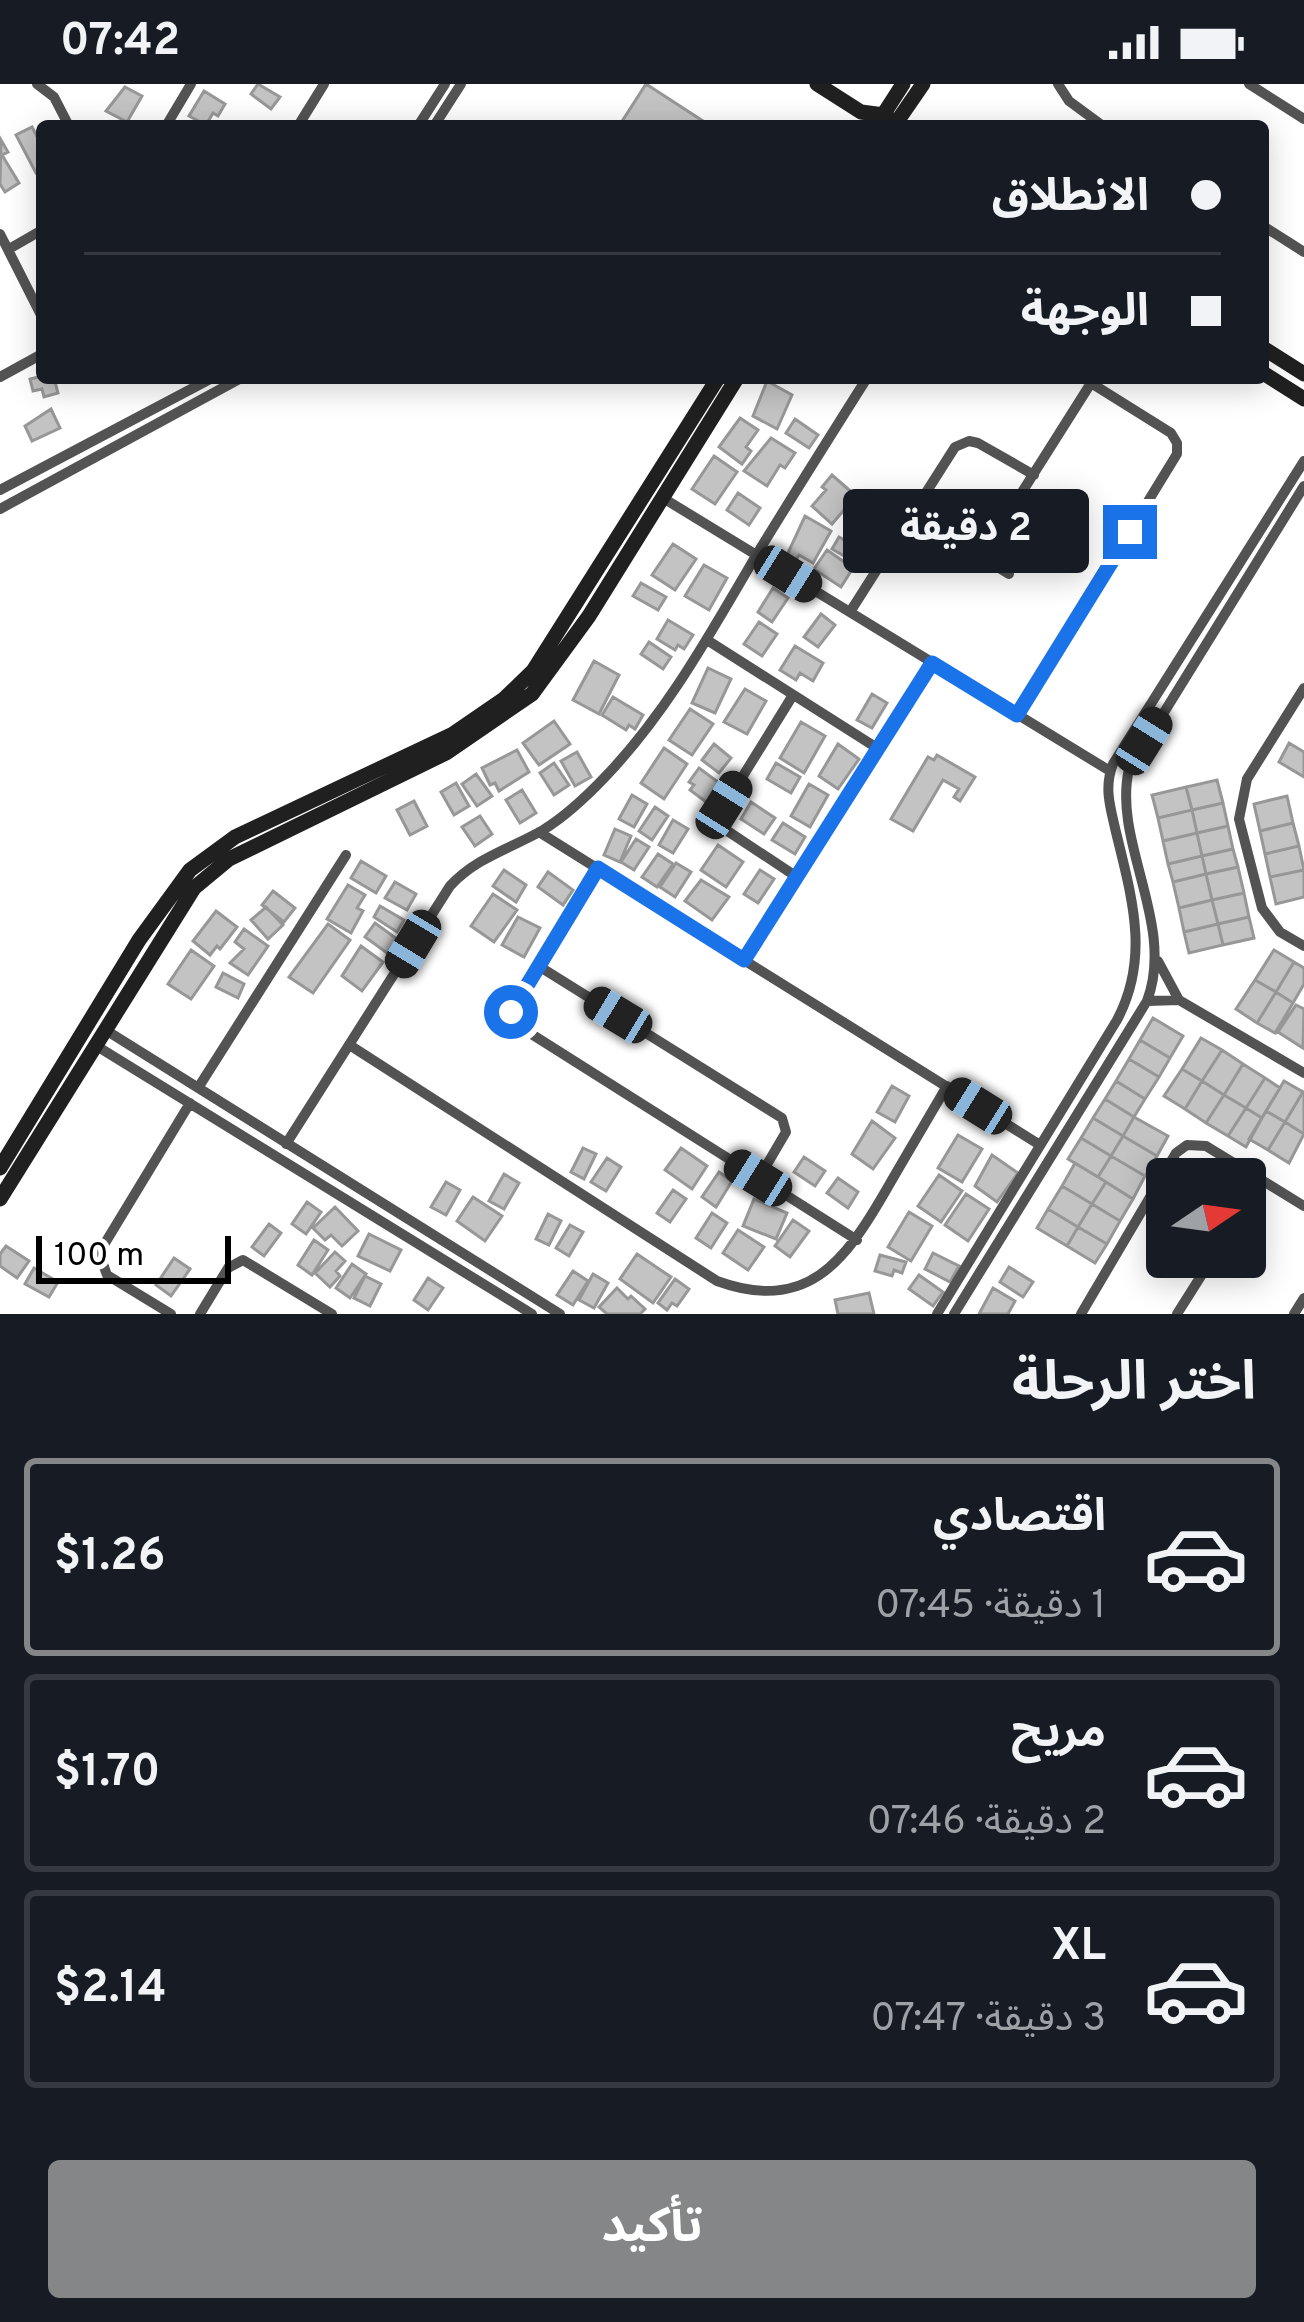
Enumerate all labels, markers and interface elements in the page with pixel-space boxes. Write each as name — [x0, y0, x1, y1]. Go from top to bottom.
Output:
text: 07:42 — [60, 14, 180, 71]
text: الانطلاق — [992, 170, 1149, 227]
text: الوجهة — [1021, 285, 1149, 342]
callout: 2 دقيقة — [842, 490, 1088, 574]
route end — [1103, 505, 1157, 559]
text: 2 دقيقة — [900, 506, 1032, 555]
car — [748, 540, 828, 608]
car — [1110, 701, 1178, 781]
car — [690, 765, 758, 845]
car — [379, 904, 447, 984]
car — [578, 981, 658, 1049]
route start — [484, 985, 538, 1039]
car — [938, 1072, 1018, 1140]
car — [718, 1144, 798, 1212]
north arrow — [1146, 1158, 1266, 1278]
map controls — [1146, 1158, 1266, 1278]
scale bar — [36, 1230, 231, 1283]
text: 100 m — [54, 1236, 144, 1278]
text: اختر الرحلة — [1012, 1351, 1256, 1420]
text: اقتصادي — [933, 1490, 1106, 1547]
icon: car — [1142, 1503, 1250, 1611]
text: $1.26 — [54, 1529, 165, 1586]
text: 1 دقيقة · 07:45 — [875, 1583, 1106, 1632]
text: مريح — [1011, 1706, 1106, 1763]
icon: car — [1142, 1719, 1250, 1827]
text: $1.70 — [54, 1745, 160, 1802]
text: 2 دقيقة · 07:46 — [867, 1799, 1106, 1848]
text: XL — [1051, 1919, 1106, 1976]
icon: car — [1142, 1935, 1250, 2043]
text: $2.14 — [54, 1961, 167, 2018]
text: 3 دقيقة · 07:47 — [871, 1996, 1106, 2045]
button: تأكيد — [48, 2160, 1256, 2298]

